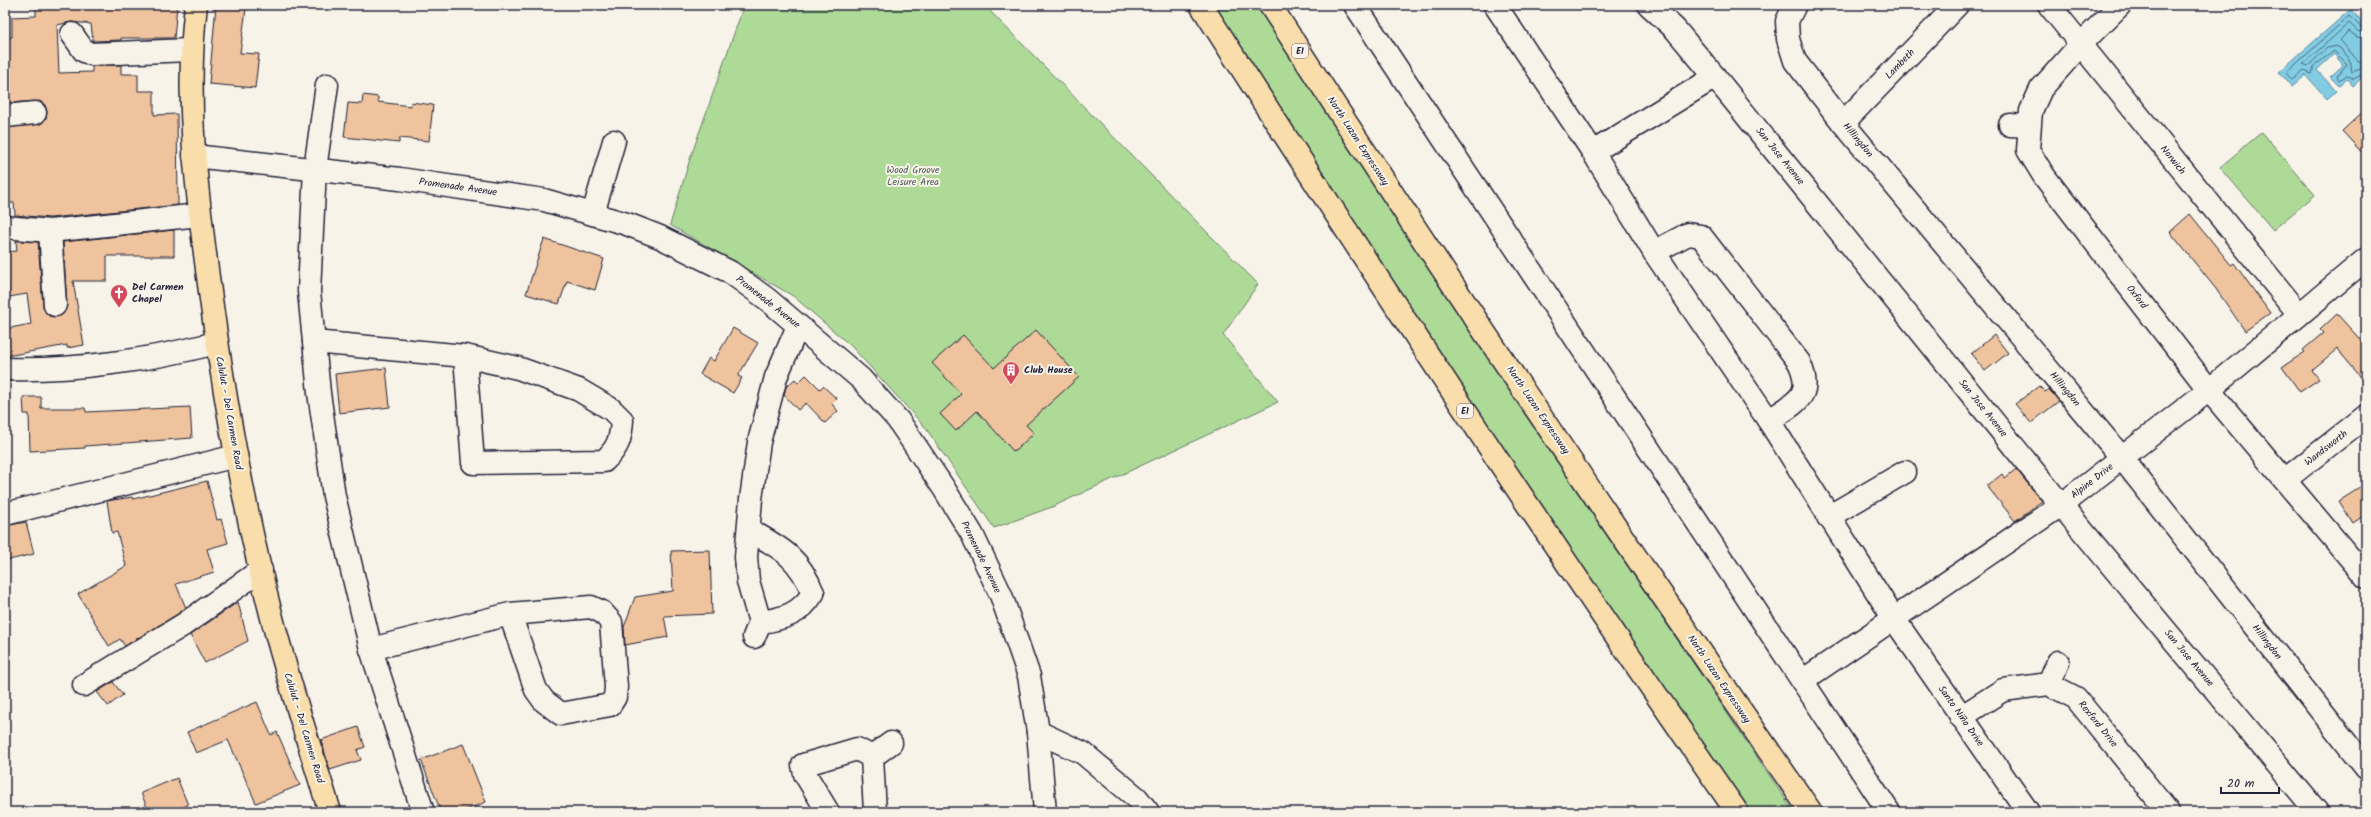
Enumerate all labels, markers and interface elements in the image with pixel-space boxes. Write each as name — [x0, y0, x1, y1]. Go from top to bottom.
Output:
road number: E1 — [1292, 44, 1308, 58]
street label: Lambeth — [1881, 45, 1919, 83]
street label: North Luzon Expressway — [1323, 93, 1393, 189]
street label: Hillingdon — [1839, 119, 1877, 161]
street label: San Jose Avenue — [1752, 123, 1809, 189]
street label: Norwich — [2156, 142, 2190, 178]
park label: Wood Groove Leisure Area — [886, 162, 940, 190]
street label: Promenade Avenue — [418, 174, 499, 200]
street label: Promenade Avenue — [732, 271, 804, 333]
place label: Del Carmen Chapel — [132, 279, 184, 307]
street label: Oxford — [2122, 281, 2152, 313]
church icon: Del Carmen Chapel — [109, 283, 129, 308]
street label: Calulut - Del Carmen Road — [211, 355, 247, 472]
building icon: Club House — [1001, 360, 1021, 385]
place label: Club House — [1024, 362, 1073, 378]
street label: North Luzon Expressway — [1502, 363, 1574, 458]
street label: Hillingdon — [2046, 368, 2084, 410]
street label: San Jose Avenue — [1955, 375, 2012, 441]
road number: E1 — [1457, 404, 1473, 418]
street label: Wandsworth — [2301, 426, 2351, 470]
street label: Alpine Drive — [2067, 459, 2117, 503]
street label: Promenade Avenue — [957, 518, 1006, 596]
street label: Hillingdon — [2248, 621, 2286, 663]
street label: San Jose Avenue — [2160, 626, 2218, 691]
street label: North Luzon Expressway — [1683, 632, 1755, 727]
street label: Calulut - Del Carmen Road — [280, 671, 329, 786]
street label: Santo Niño Drive — [1934, 682, 1988, 750]
street label: Rexford Drive — [2074, 697, 2122, 751]
scale bar — [2221, 769, 2279, 795]
text: 20 m — [2227, 774, 2255, 793]

